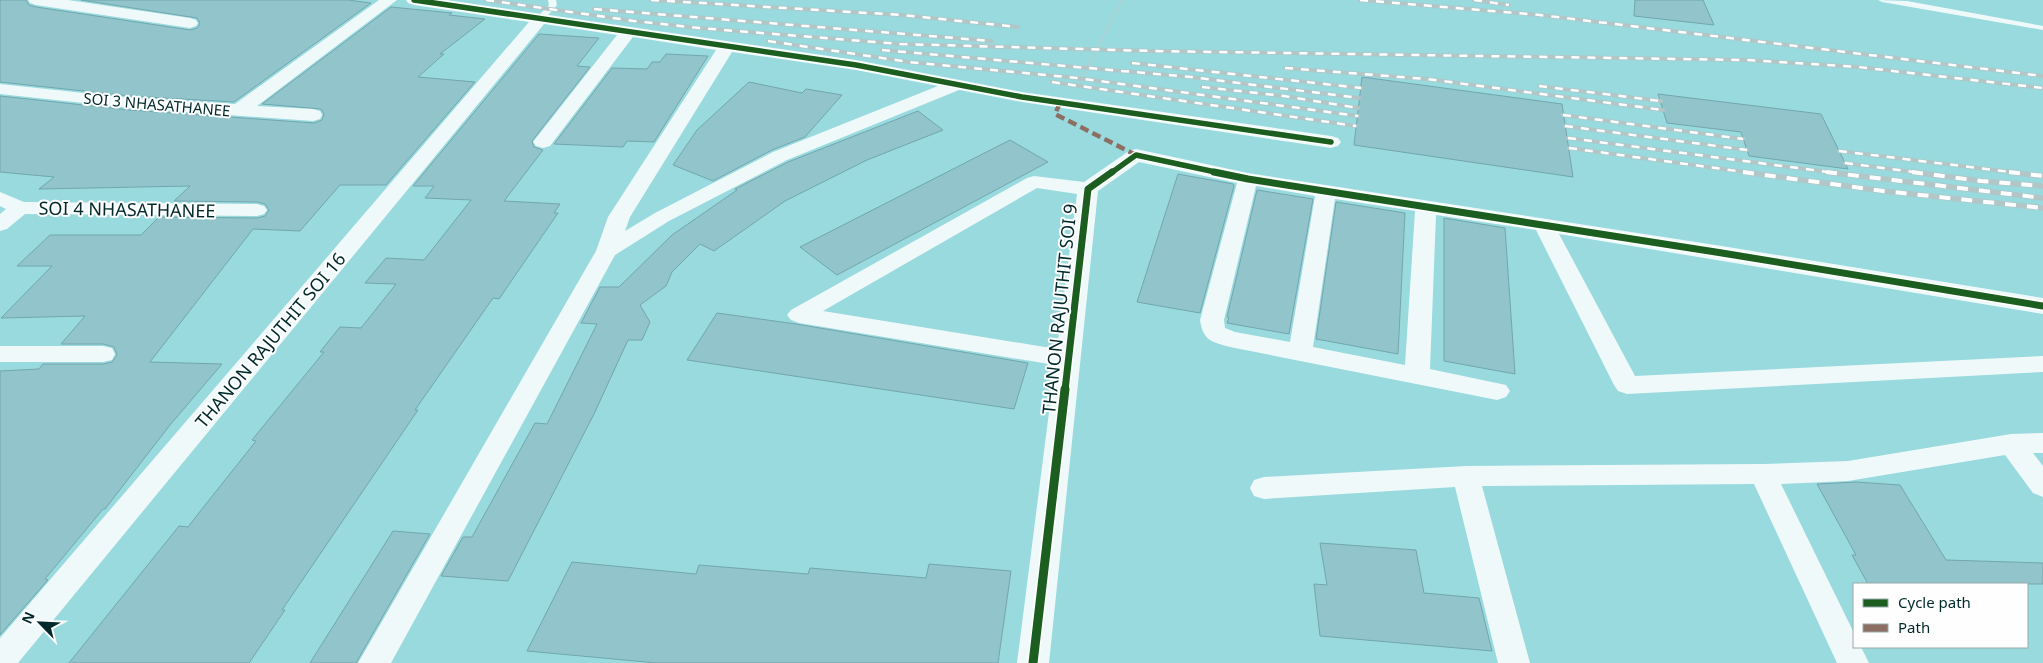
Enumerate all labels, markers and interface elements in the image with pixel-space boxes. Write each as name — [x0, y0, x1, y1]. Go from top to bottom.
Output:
street label: SOI 3 NHASATHANEE — [83, 88, 231, 120]
street label: SOI 4 NHASATHANEE — [38, 195, 216, 223]
street label: THANON RAJUTHIT SOI 9 — [1036, 202, 1082, 416]
street label: THANON RAJUTHIT SOI 16 — [189, 247, 351, 433]
legend — [1853, 583, 2028, 648]
text: Cycle path — [1898, 592, 1971, 612]
north arrow — [15, 598, 65, 648]
text: N — [17, 608, 39, 627]
text: Path — [1898, 617, 1930, 637]

